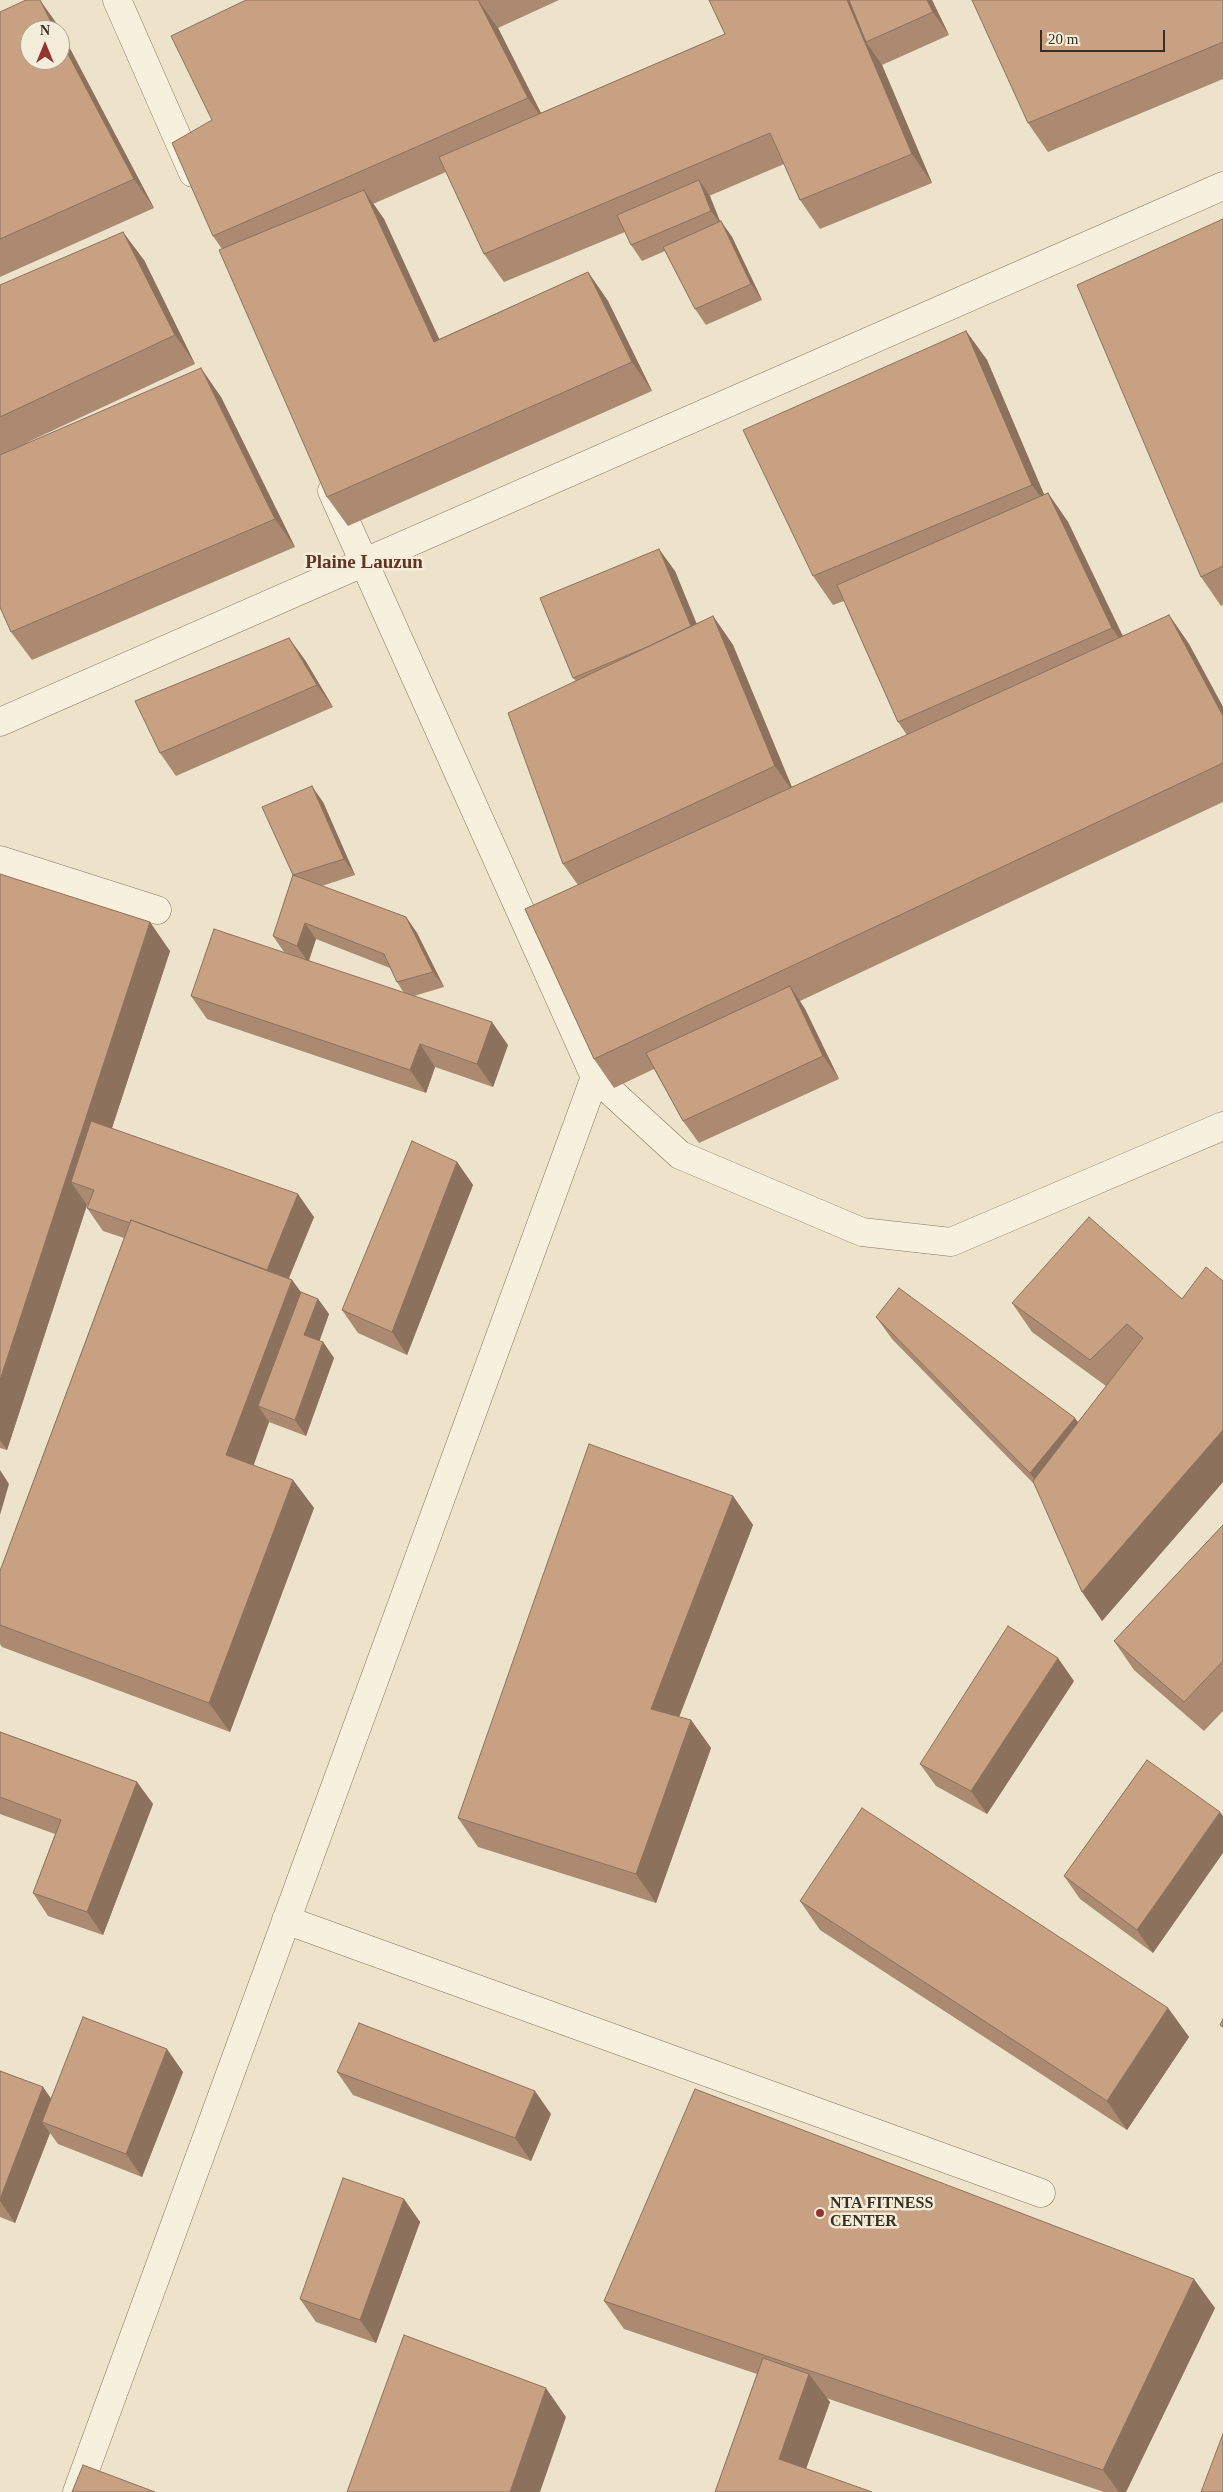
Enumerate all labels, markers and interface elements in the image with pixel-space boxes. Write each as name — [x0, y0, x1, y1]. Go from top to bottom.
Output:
north arrow — [20, 20, 70, 70]
scale bar — [1043, 20, 1168, 52]
text: N — [40, 23, 50, 38]
text: 20 m — [1048, 31, 1078, 47]
district label: Plaine Lauzun — [305, 552, 423, 574]
place label: NTA FITNESS CENTER — [830, 2194, 933, 2232]
marker: NTA FITNESS CENTER — [814, 2207, 826, 2219]

